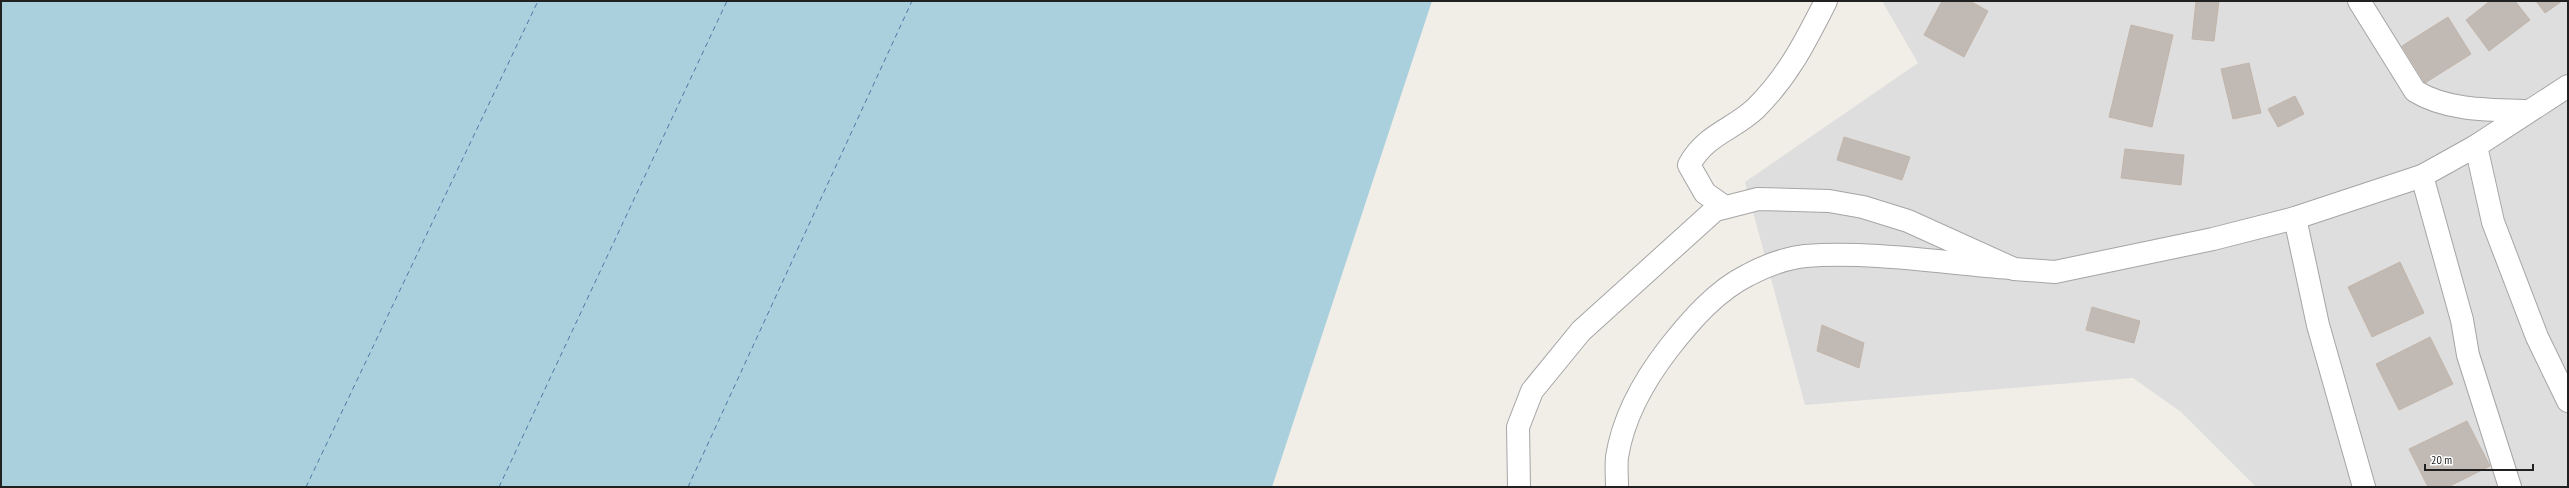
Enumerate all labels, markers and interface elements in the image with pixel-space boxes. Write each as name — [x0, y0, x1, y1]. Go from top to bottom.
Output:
scale bar — [2425, 446, 2533, 472]
text: 20 m — [2431, 452, 2452, 467]

